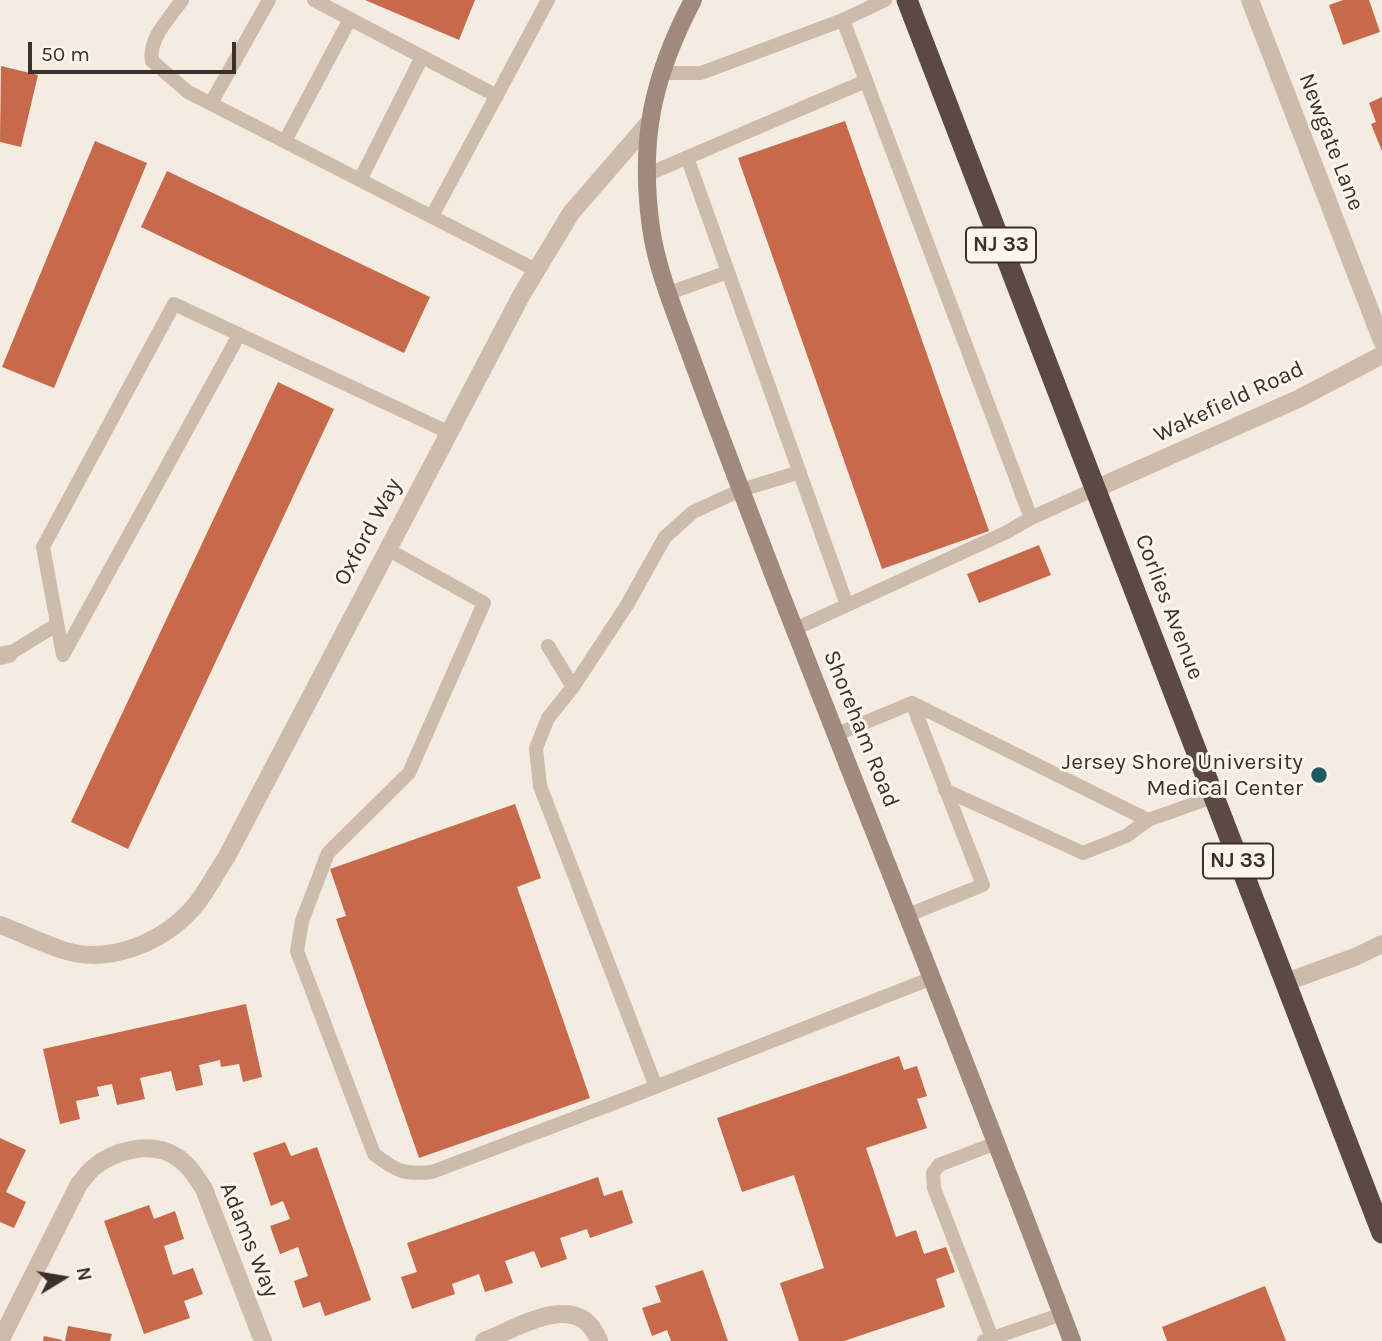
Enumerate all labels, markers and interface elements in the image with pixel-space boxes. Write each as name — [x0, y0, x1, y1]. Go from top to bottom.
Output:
scale bar — [32, 28, 240, 72]
text: 50 m — [41, 42, 90, 66]
street label: Newgate Lane — [1292, 69, 1370, 215]
road number: NJ 33 — [966, 228, 1036, 262]
street label: Wakefield Road — [1150, 355, 1308, 449]
street label: Oxford Way — [328, 474, 408, 590]
street label: Corlies Avenue — [1129, 530, 1209, 684]
street label: Shoreham Road — [817, 646, 905, 812]
place label: Jersey Shore University Medical Center — [1062, 748, 1303, 802]
marker: Jersey Shore University Medical Center — [1309, 765, 1329, 785]
road number: NJ 33 — [1203, 844, 1273, 878]
street label: Adams Way — [213, 1178, 285, 1302]
north arrow — [28, 1243, 98, 1313]
text: N — [72, 1265, 96, 1283]

